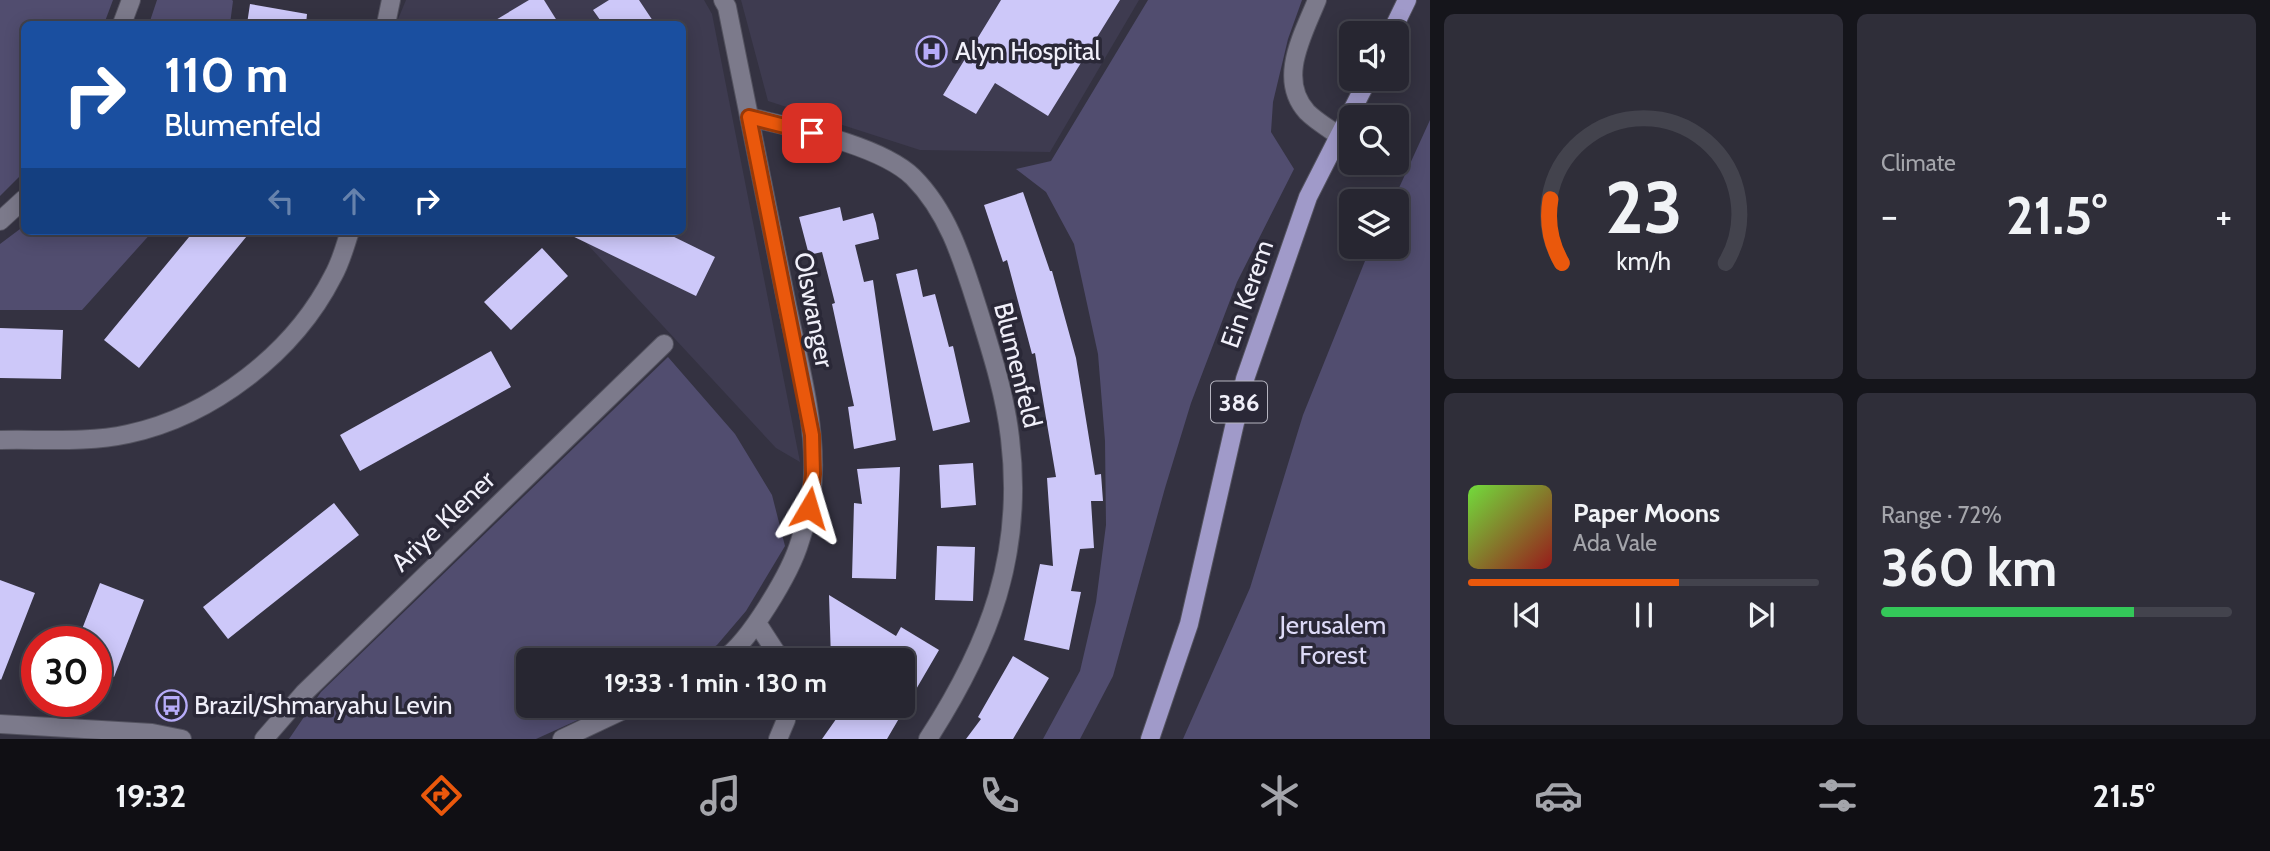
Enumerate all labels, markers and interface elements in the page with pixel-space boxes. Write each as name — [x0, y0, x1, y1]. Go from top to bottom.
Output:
map controls — [1339, 21, 1409, 259]
button: sound — [1339, 21, 1409, 91]
hospital icon: Alyn Hospital — [915, 34, 949, 68]
place label: Alyn Hospital — [955, 35, 1101, 67]
text: 110 m — [164, 45, 288, 104]
icon: right — [49, 49, 140, 140]
pin — [782, 103, 842, 163]
text: Blumenfeld — [164, 105, 321, 144]
button: search — [1339, 105, 1409, 175]
icon: arrive — [793, 114, 831, 152]
text: Climate — [1881, 149, 1956, 177]
text: 23 — [1605, 163, 1682, 251]
icon: left — [262, 182, 300, 220]
icon: ahead — [335, 182, 373, 220]
icon: right — [408, 182, 446, 220]
text: 21.5° — [2006, 184, 2107, 247]
button: layers — [1339, 189, 1409, 259]
text: − — [1881, 192, 1898, 239]
text: + — [2215, 192, 2232, 239]
street label: Ein Kerem — [1214, 236, 1280, 352]
text: km/h — [1616, 245, 1671, 275]
street label: Olswanger — [787, 250, 841, 371]
street label: Blumenfeld — [987, 299, 1049, 431]
road number: 386 — [1211, 382, 1267, 422]
street label: Ariye Klener — [384, 463, 502, 578]
position arrow — [772, 471, 846, 545]
text: Paper Moons — [1573, 497, 1720, 529]
text: Range · 72% — [1881, 501, 2002, 529]
text: Ada Vale — [1573, 529, 1657, 557]
text: 360 km — [1881, 536, 2057, 599]
icon: previous — [1508, 596, 1546, 634]
icon: pause — [1625, 596, 1663, 634]
icon: next — [1742, 596, 1780, 634]
park label: Jerusalem Forest — [1279, 609, 1386, 671]
speed limit sign: 30 — [21, 626, 112, 717]
text: 19:33 · 1 min · 130 m — [604, 667, 827, 699]
bus stop icon: Brazil/Shmaryahu Levin — [154, 688, 188, 722]
place label: Brazil/Shmaryahu Levin — [194, 689, 453, 721]
icon: directions — [417, 771, 466, 820]
icon: music — [696, 771, 745, 820]
icon: phone — [975, 771, 1024, 820]
icon: climate — [1255, 771, 1304, 820]
icon: car — [1534, 771, 1583, 820]
icon: filters — [1813, 771, 1862, 820]
text: 19:32 — [115, 776, 186, 815]
text: 21.5° — [2093, 776, 2155, 815]

